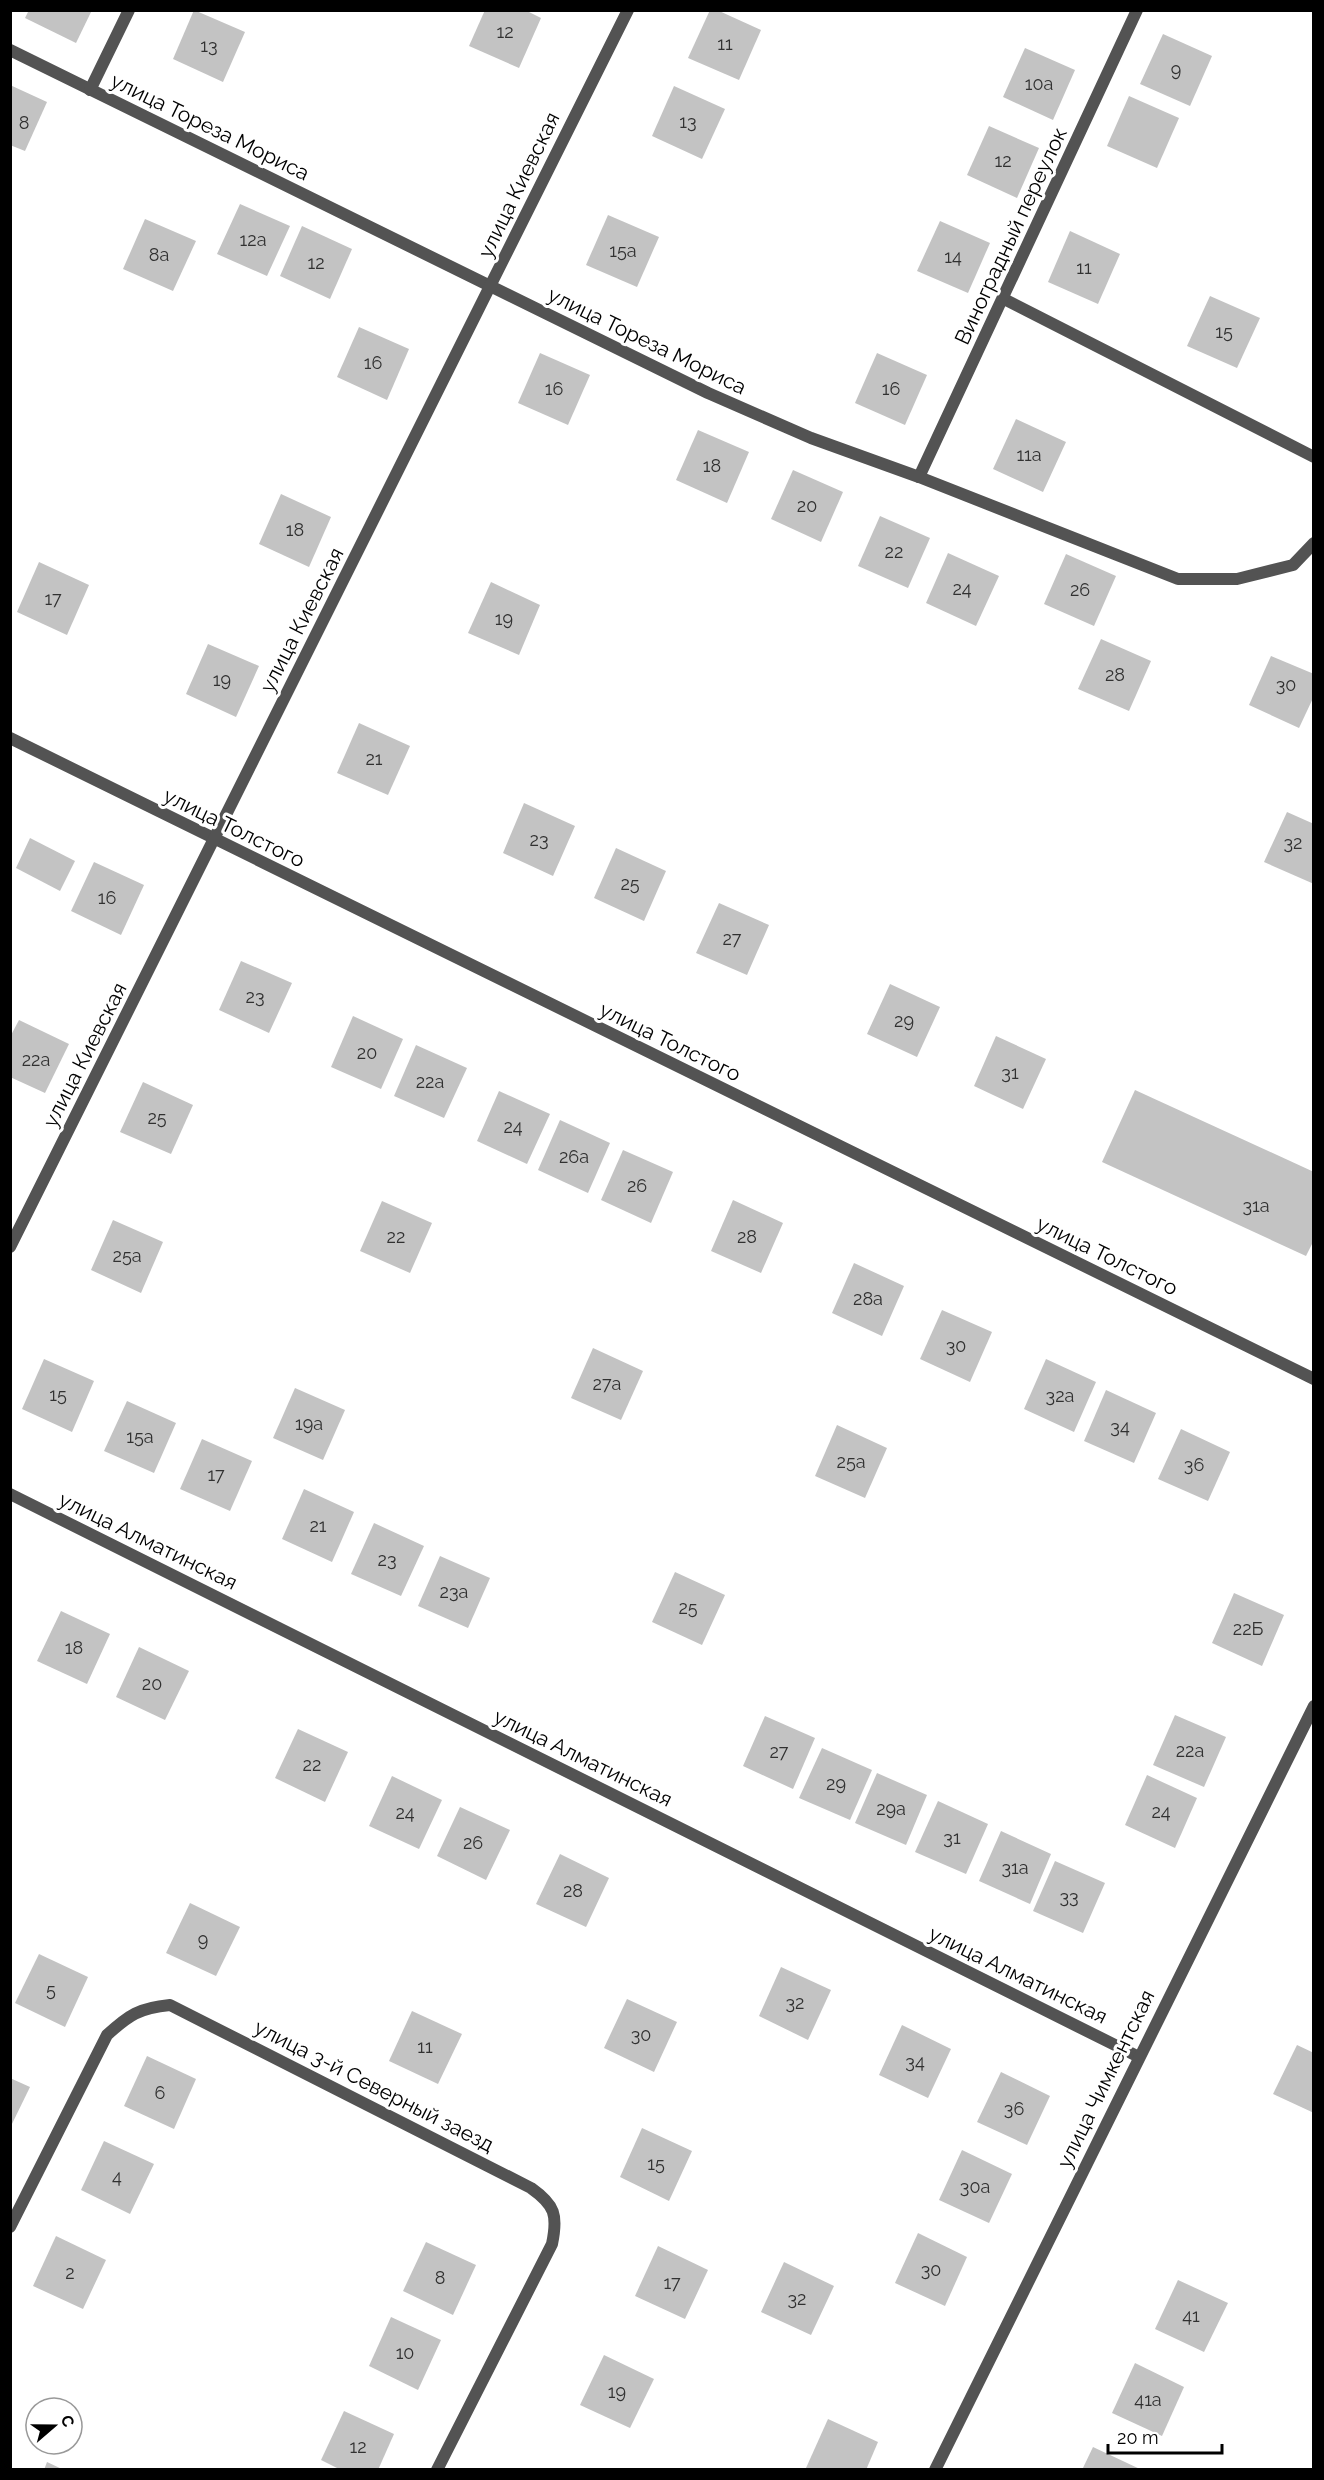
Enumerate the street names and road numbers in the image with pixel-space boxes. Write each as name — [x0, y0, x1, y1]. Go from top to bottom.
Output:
street label: улица Тореза Мориса — [107, 68, 314, 186]
street label: улица Киевская — [472, 108, 565, 262]
street label: Виноградный переулок — [949, 123, 1072, 348]
street label: улица Тореза Мориса — [544, 282, 751, 400]
street label: улица Киевская — [254, 543, 349, 696]
street label: улица Толстого — [159, 783, 309, 873]
street label: улица Киевская — [37, 978, 132, 1131]
street label: улица Толстого — [595, 997, 745, 1087]
street label: улица Толстого — [1032, 1211, 1182, 1301]
street label: улица Алматинская — [55, 1486, 242, 1595]
street label: улица Алматинская — [490, 1703, 677, 1812]
street label: улица Алматинская — [925, 1920, 1112, 2029]
street label: улица Чимкентская — [1052, 1986, 1160, 2172]
street label: улица 3-й Северный заезд — [250, 2014, 498, 2157]

